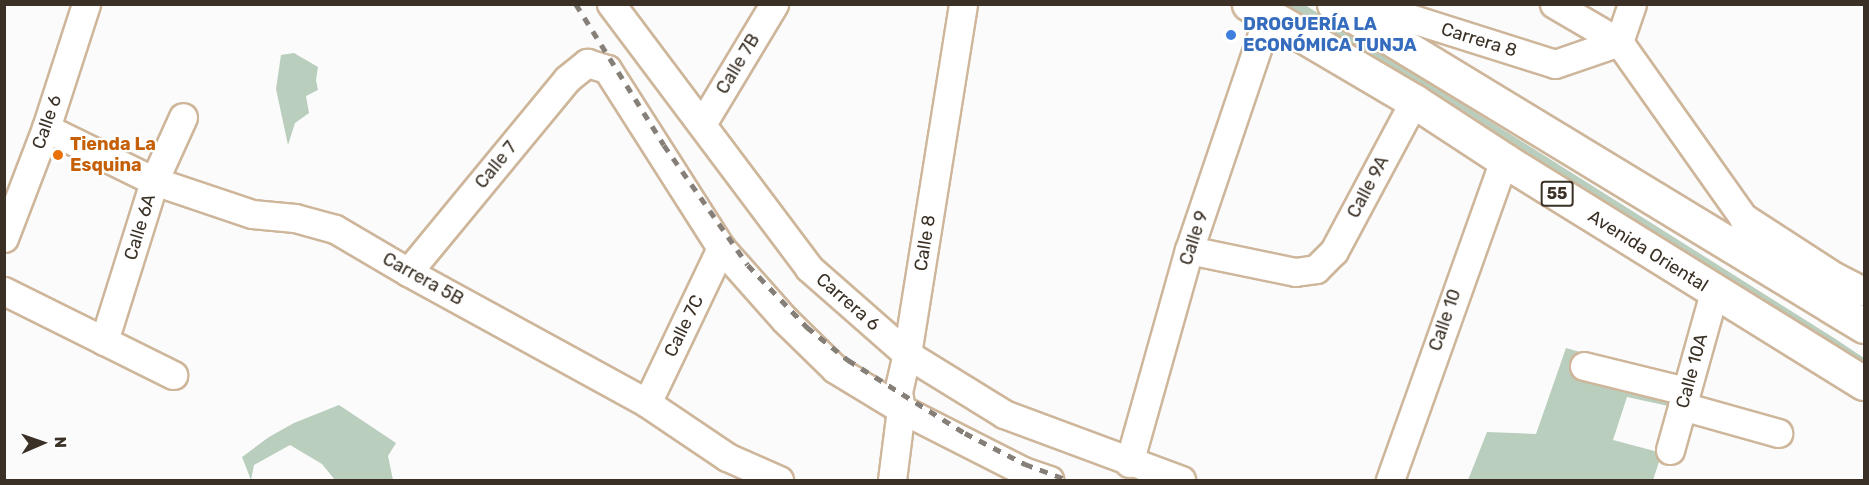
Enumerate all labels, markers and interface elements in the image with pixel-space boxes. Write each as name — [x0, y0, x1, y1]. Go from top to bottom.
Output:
place label: DROGUERÍA LA ECONÓMICA TUNJA — [1243, 14, 1418, 57]
street label: Carrera 8 — [1439, 18, 1519, 62]
marker: DROGUERÍA LA ECONÓMICA TUNJA — [1224, 28, 1238, 42]
street label: Calle 7B — [712, 30, 764, 98]
street label: Calle 6 — [28, 92, 66, 152]
place label: Tienda La Esquina — [70, 134, 156, 176]
street label: Calle 7 — [470, 137, 522, 193]
marker: Tienda La Esquina — [51, 148, 65, 162]
street label: Calle 9A — [1343, 152, 1393, 222]
road number: 55 — [1540, 181, 1574, 207]
street label: Calle 6A — [120, 191, 160, 263]
street label: Avenida Oriental — [1584, 206, 1712, 296]
street label: Calle 9 — [1175, 208, 1213, 268]
street label: Calle 8 — [910, 213, 940, 273]
street label: Carrera 5B — [379, 248, 467, 310]
street label: Carrera 6 — [812, 268, 884, 336]
street label: Calle 10 — [1424, 286, 1466, 354]
street label: Calle 7C — [660, 291, 708, 361]
street label: Calle 10A — [1672, 331, 1712, 411]
north arrow — [12, 413, 72, 473]
text: N — [51, 436, 70, 448]

